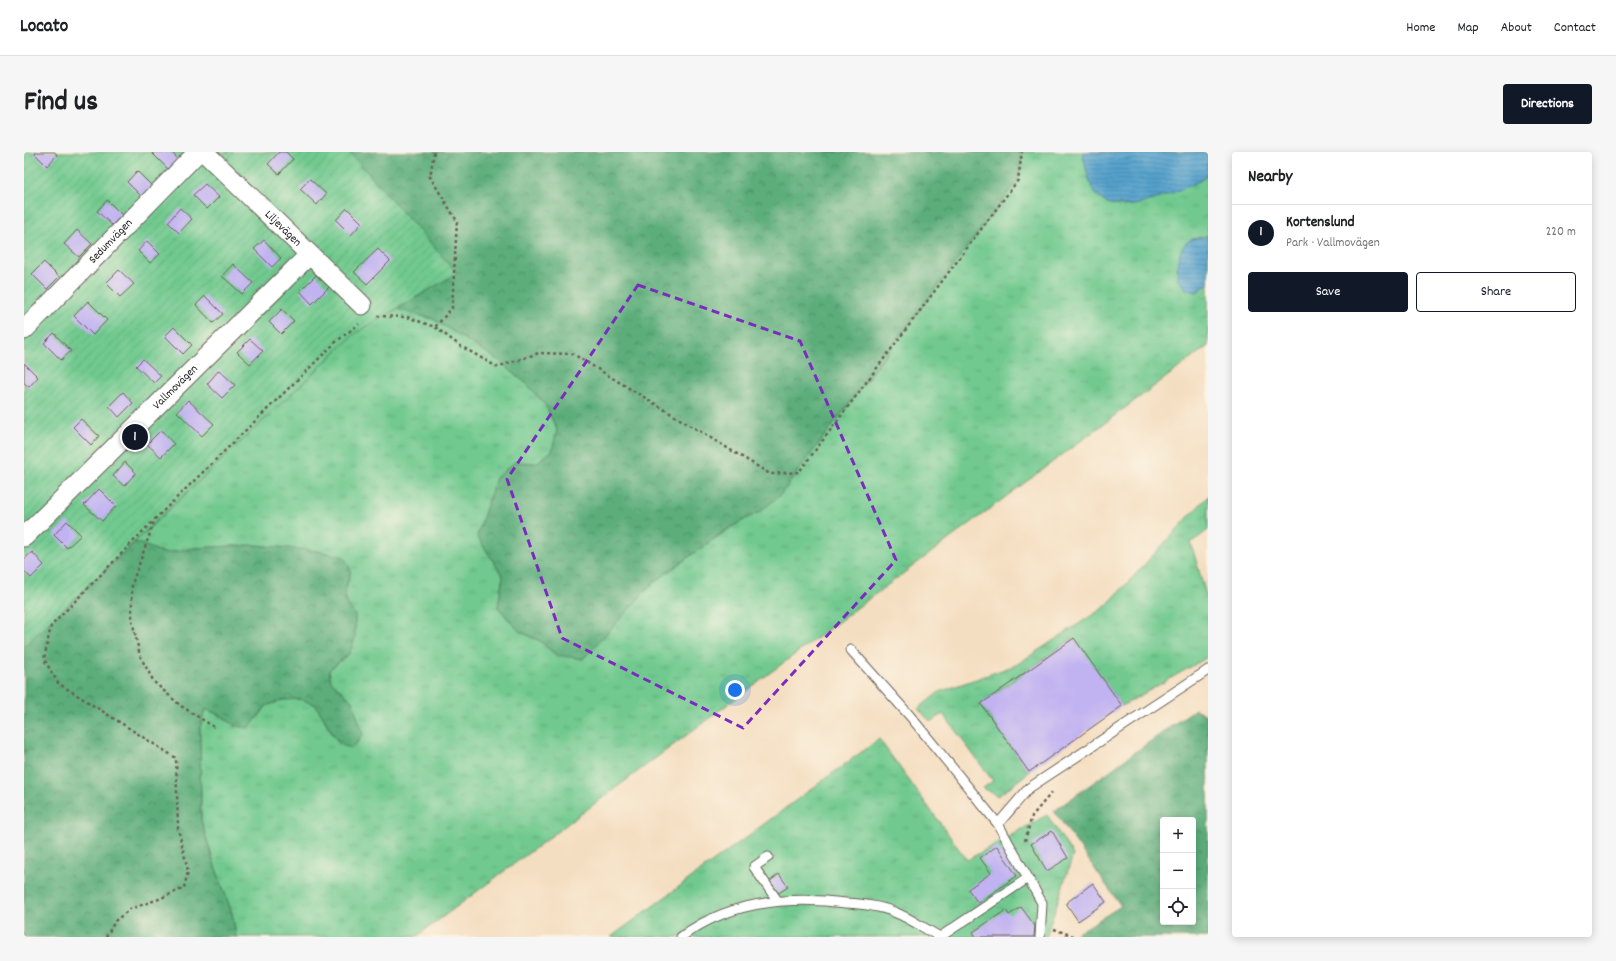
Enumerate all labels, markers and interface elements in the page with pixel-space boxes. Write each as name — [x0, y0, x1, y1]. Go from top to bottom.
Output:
text: Locato — [20, 14, 68, 41]
text: Home — [1406, 18, 1435, 38]
text: Map — [1457, 18, 1479, 38]
text: About — [1501, 18, 1532, 38]
text: Contact — [1554, 18, 1596, 38]
text: Find us — [24, 84, 98, 124]
button: Directions — [1503, 84, 1592, 124]
text: Nearby — [1248, 166, 1292, 190]
street label: Liljevägen — [261, 207, 306, 251]
text: Kortenslund — [1286, 212, 1355, 234]
street label: Sedumvägen — [85, 215, 137, 268]
text: 1 — [1260, 223, 1262, 242]
text: 220 m — [1546, 223, 1576, 242]
text: Park · Vallmovägen — [1286, 234, 1380, 253]
button: Save — [1248, 272, 1408, 312]
button: Share — [1416, 272, 1576, 312]
street label: Vallmovägen — [149, 360, 202, 414]
pin: 1 — [122, 422, 148, 452]
your location — [725, 680, 745, 700]
map controls — [1160, 817, 1196, 925]
button: + — [1160, 817, 1196, 853]
button: − — [1160, 853, 1196, 889]
button: locate — [1160, 889, 1196, 925]

